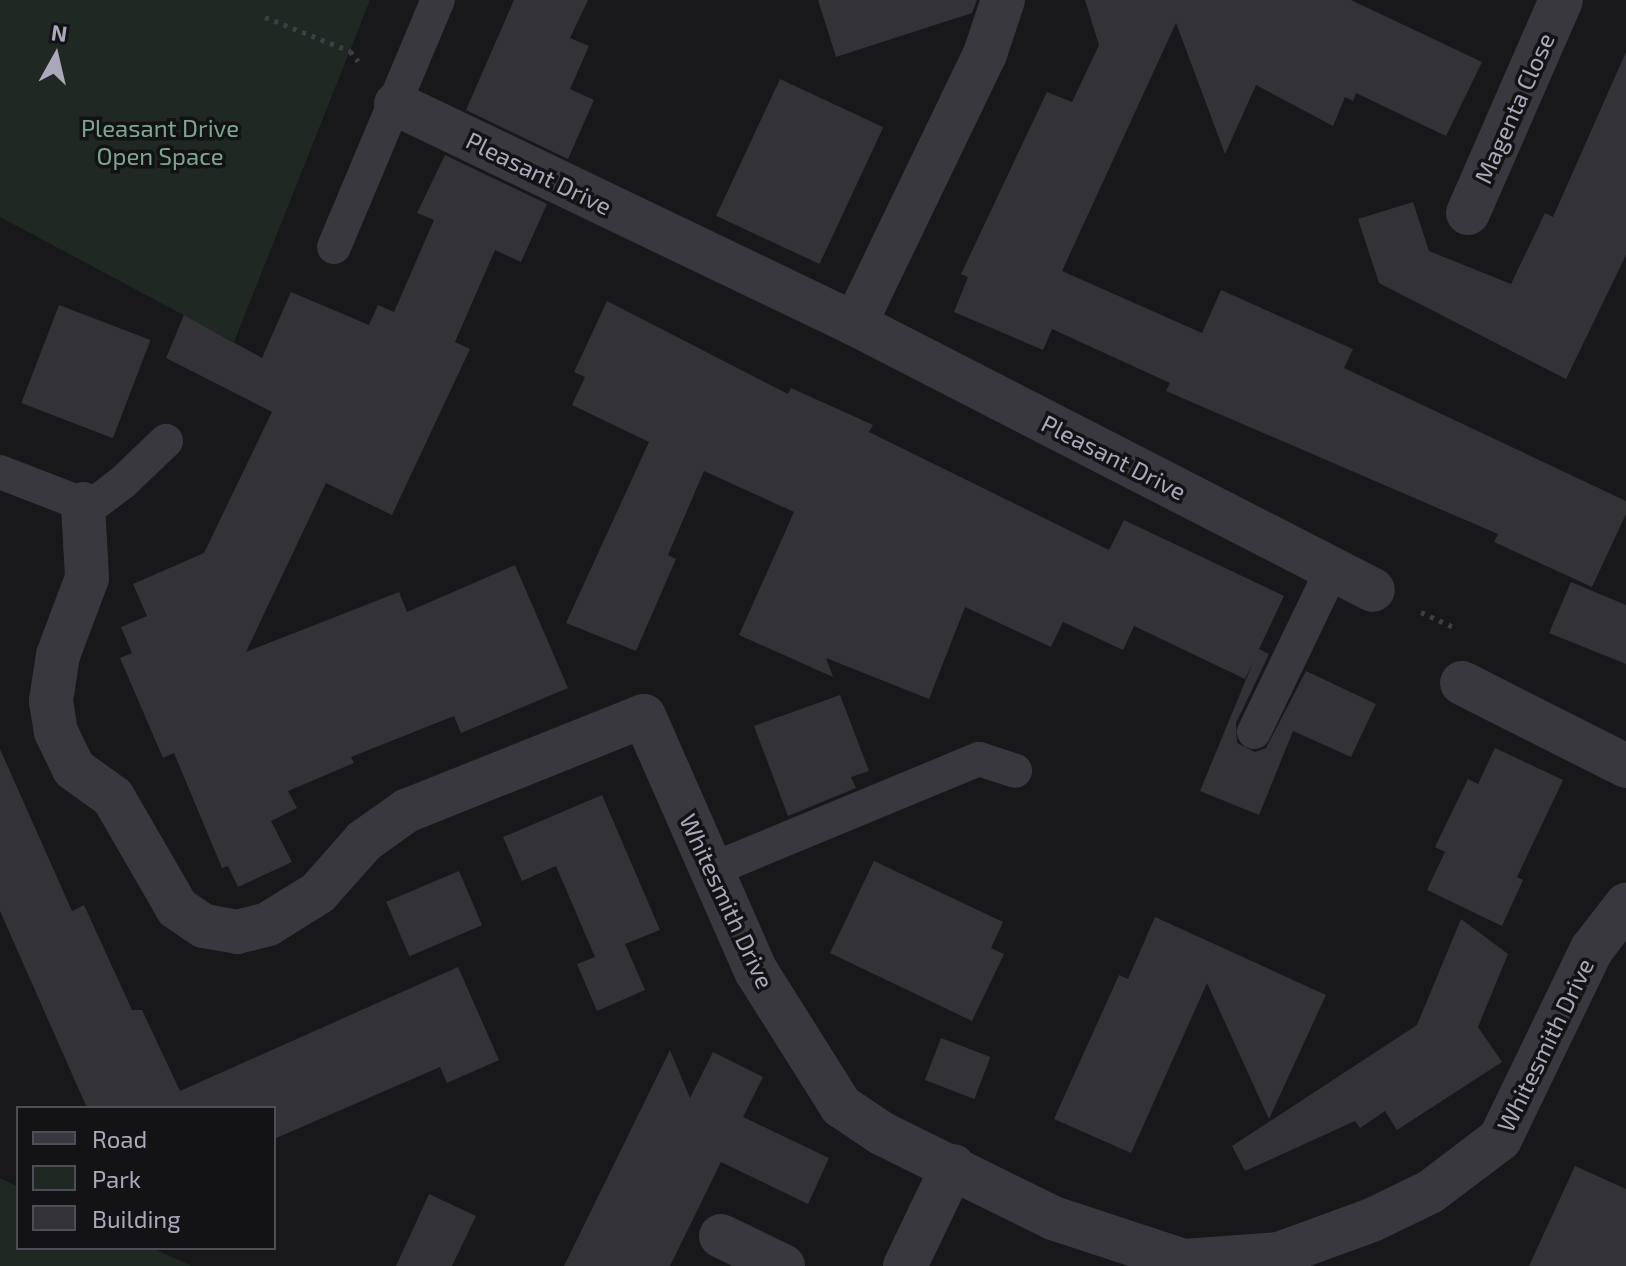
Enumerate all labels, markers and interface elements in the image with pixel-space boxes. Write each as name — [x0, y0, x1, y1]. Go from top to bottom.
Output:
north arrow — [16, 16, 96, 96]
text: N — [50, 18, 69, 46]
street label: Magenta Close — [1468, 28, 1560, 188]
park label: Pleasant Drive Open Space — [81, 114, 239, 170]
street label: Pleasant Drive — [462, 125, 616, 221]
street label: Pleasant Drive — [1037, 408, 1191, 506]
street label: Whitesmith Drive — [674, 809, 780, 993]
street label: Whitesmith Drive — [1491, 954, 1599, 1136]
legend — [16, 1106, 276, 1250]
text: Road — [92, 1124, 147, 1153]
text: Park — [92, 1164, 141, 1193]
text: Building — [92, 1204, 181, 1233]

